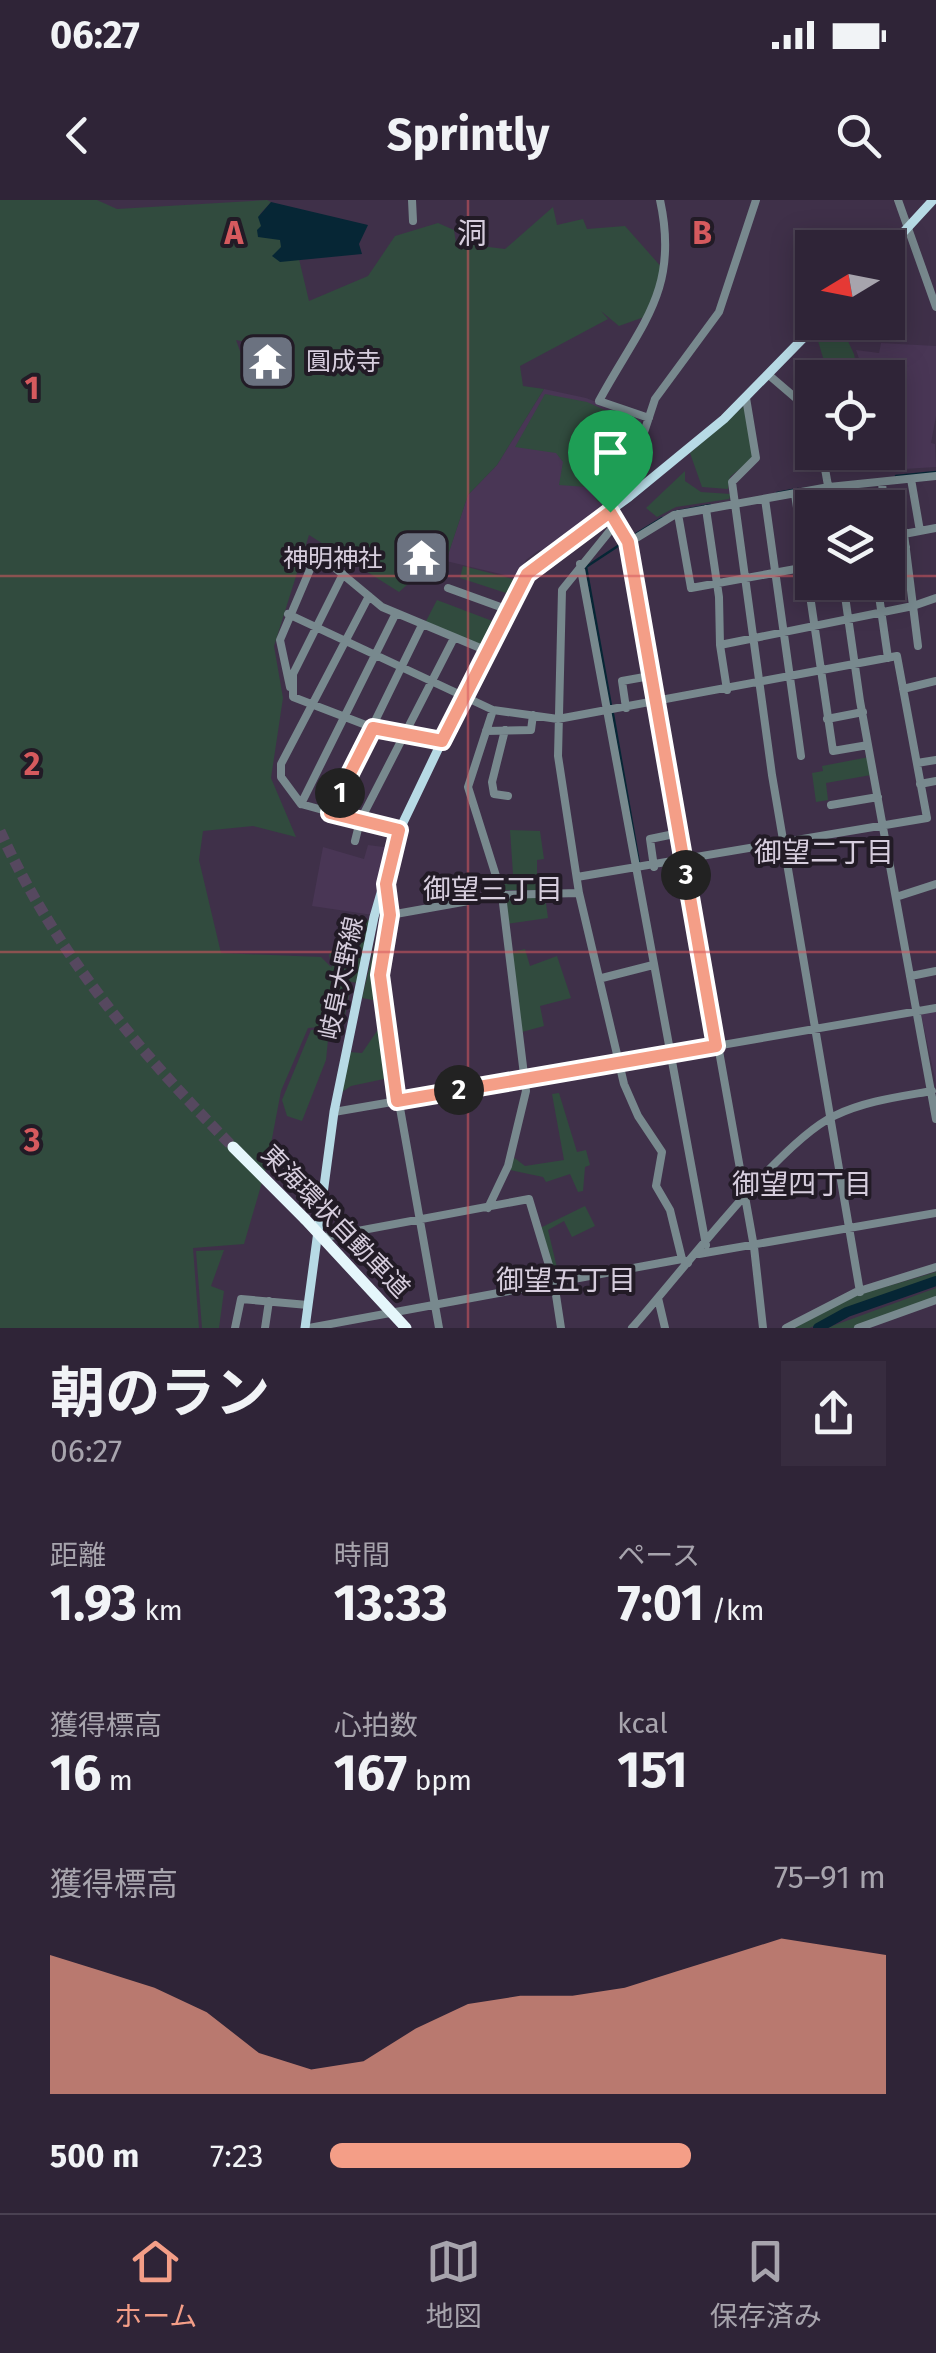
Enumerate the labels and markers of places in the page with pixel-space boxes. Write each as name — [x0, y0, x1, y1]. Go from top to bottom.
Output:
temple icon: 圓成寺 — [237, 331, 297, 391]
place label: 圓成寺 — [306, 347, 381, 377]
pin — [568, 410, 653, 513]
temple icon: 神明神社 — [392, 528, 452, 588]
place label: 神明神社 — [283, 544, 383, 574]
pin: 1 — [315, 768, 365, 818]
pin: 3 — [661, 850, 711, 900]
pin: 2 — [434, 1065, 484, 1115]

